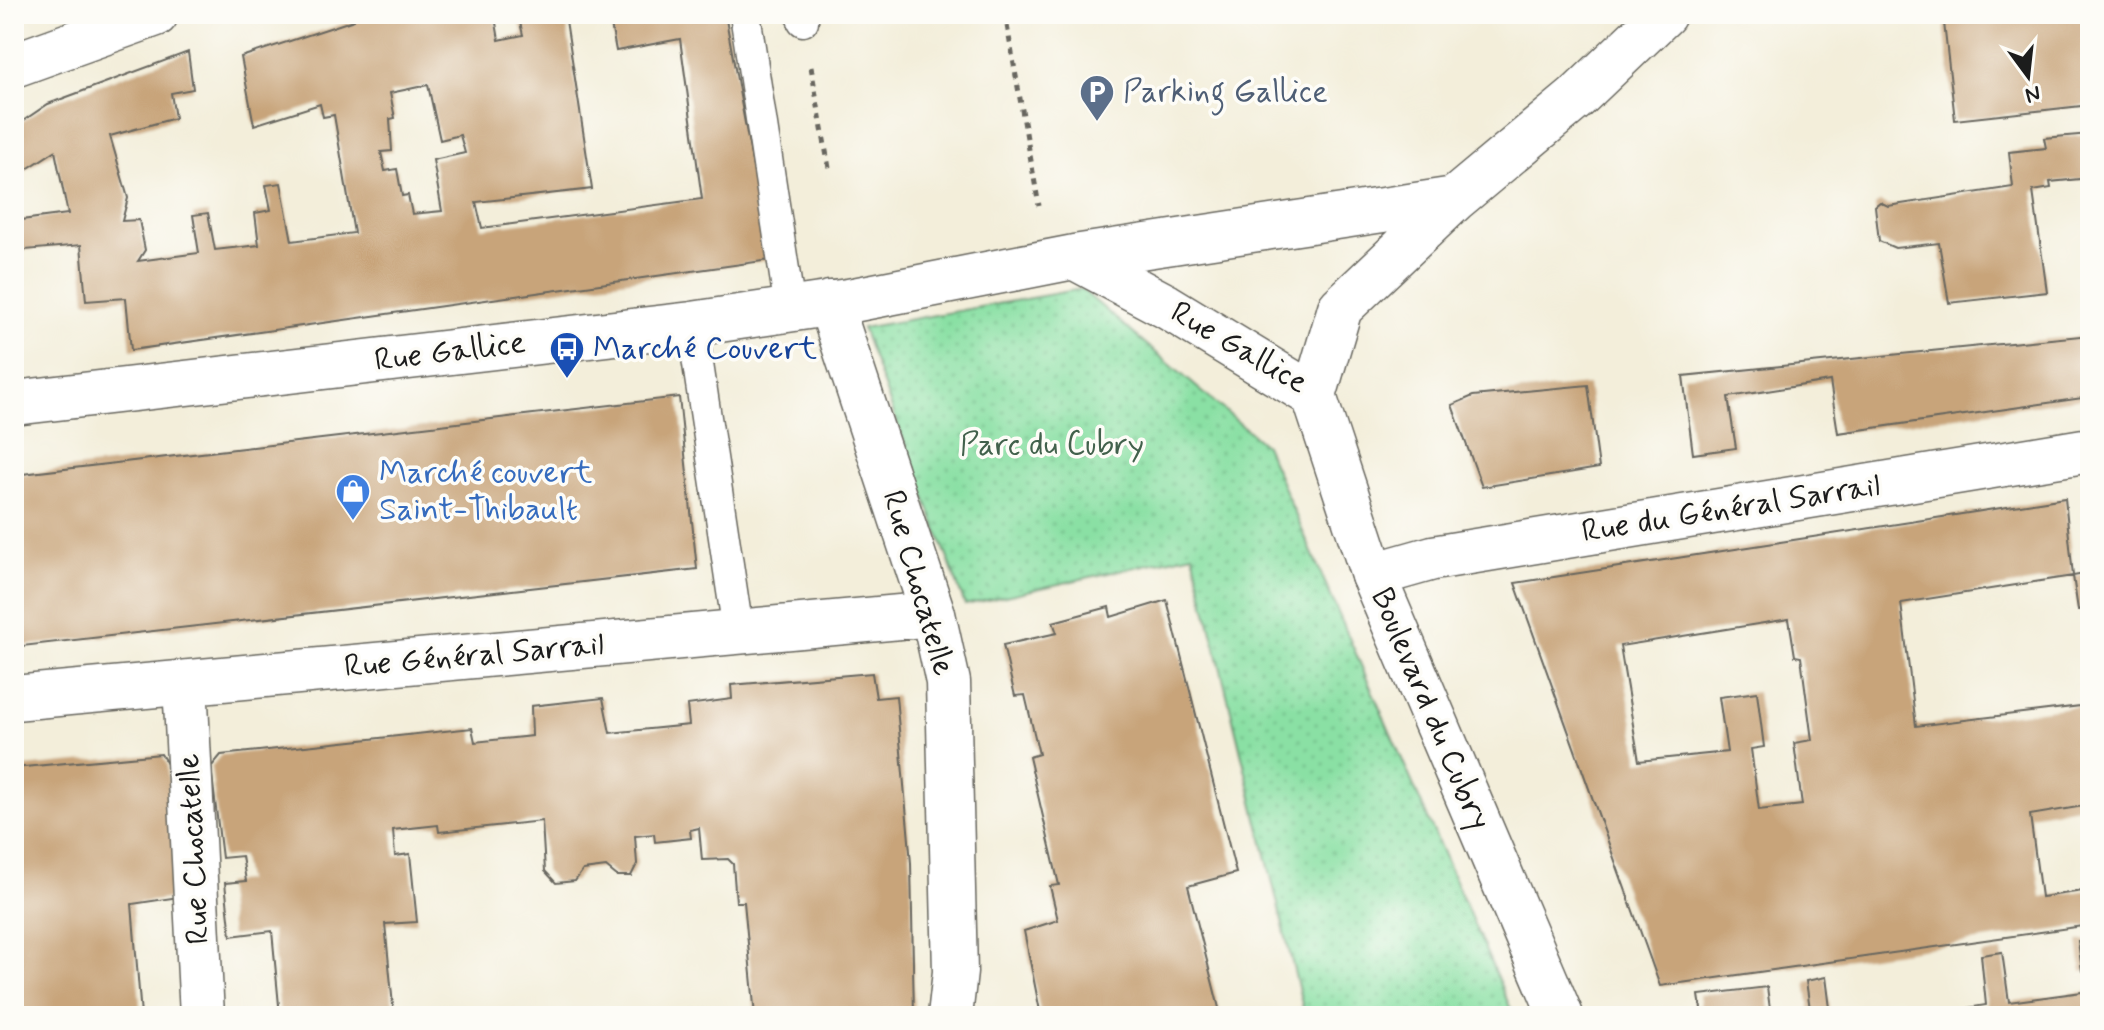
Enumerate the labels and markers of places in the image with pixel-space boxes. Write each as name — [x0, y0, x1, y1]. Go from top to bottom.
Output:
place label: Parking Gallice — [1123, 71, 1328, 116]
parking icon: Parking Gallice — [1078, 73, 1116, 123]
place label: Marché Couvert — [593, 328, 817, 370]
bus stop icon: Marché Couvert — [548, 330, 586, 380]
place label: Marché couvert Saint-Thibault — [379, 452, 593, 531]
shop icon: Marché couvert Saint-Thibault — [334, 472, 372, 522]

